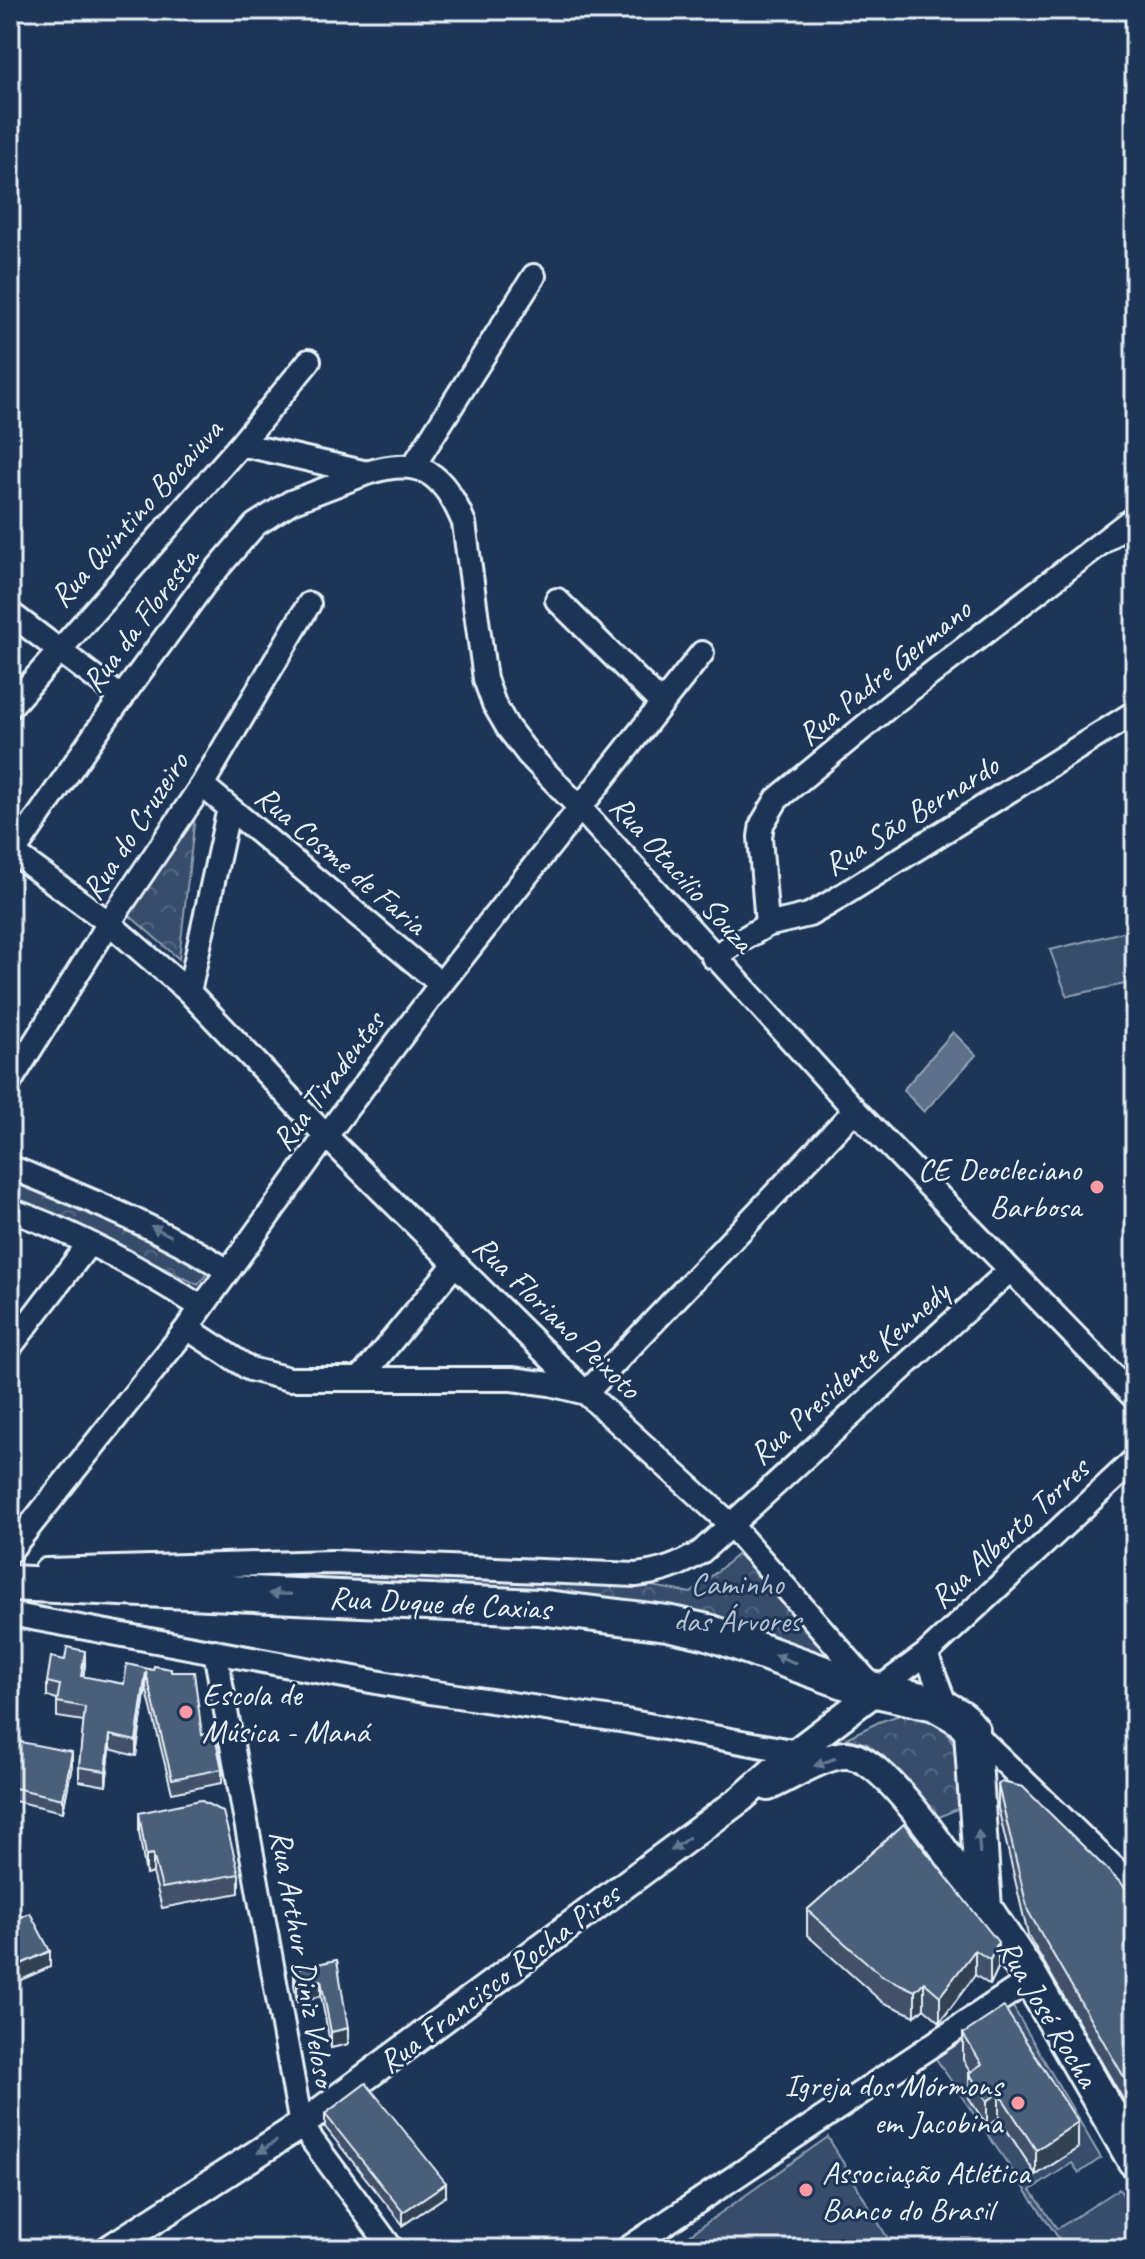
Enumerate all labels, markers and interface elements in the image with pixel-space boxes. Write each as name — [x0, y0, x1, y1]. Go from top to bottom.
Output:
street label: Rua Quintino Bocaiuva — [40, 409, 233, 616]
street label: Rua da Floresta — [73, 538, 209, 700]
street label: Rua Padre Germano — [789, 588, 981, 755]
street label: Rua do Cruzeiro — [72, 743, 199, 908]
street label: Rua São Bernardo — [816, 744, 1008, 885]
street label: Rua Cosme de Faria — [247, 776, 437, 945]
street label: Rua Otacilio Souza — [600, 787, 765, 963]
street label: Rua Tiradentes — [262, 1002, 395, 1159]
place label: CE Deocleciano Barbosa — [918, 1149, 1084, 1227]
marker: CE Deocleciano Barbosa — [1088, 1178, 1106, 1196]
one-way arrow — [149, 1225, 172, 1238]
street label: Rua Floriano Peixoto — [464, 1226, 651, 1409]
street label: Rua Presidente Kennedy — [740, 1270, 960, 1474]
street label: Rua Alberto Torres — [921, 1447, 1100, 1617]
park label: Caminho das Árvores — [673, 1563, 804, 1641]
street label: Rua Duque de Caxias — [328, 1577, 555, 1629]
one-way arrow — [267, 1587, 292, 1600]
one-way arrow — [773, 1652, 797, 1665]
place label: Escola de Música - Maná — [202, 1674, 372, 1752]
marker: Escola de Música - Maná — [177, 1703, 195, 1721]
one-way arrow — [813, 1756, 837, 1769]
street label: Rua Arthur Diniz Veloso — [260, 1827, 346, 2093]
one-way arrow — [972, 1829, 985, 1854]
one-way arrow — [670, 1836, 690, 1852]
street label: Rua Francisco Rocha Pires — [370, 1872, 630, 2082]
street label: Rua José Rocha — [988, 1931, 1109, 2096]
place label: Igreja dos Mórmons em Jacobina — [785, 2065, 1005, 2143]
marker: Igreja dos Mórmons em Jacobina — [1009, 2094, 1027, 2112]
one-way arrow — [256, 2139, 278, 2154]
place label: Associação Atlética Banco do Brasil — [822, 2152, 1032, 2230]
marker: Associação Atlética Banco do Brasil — [797, 2181, 815, 2199]

